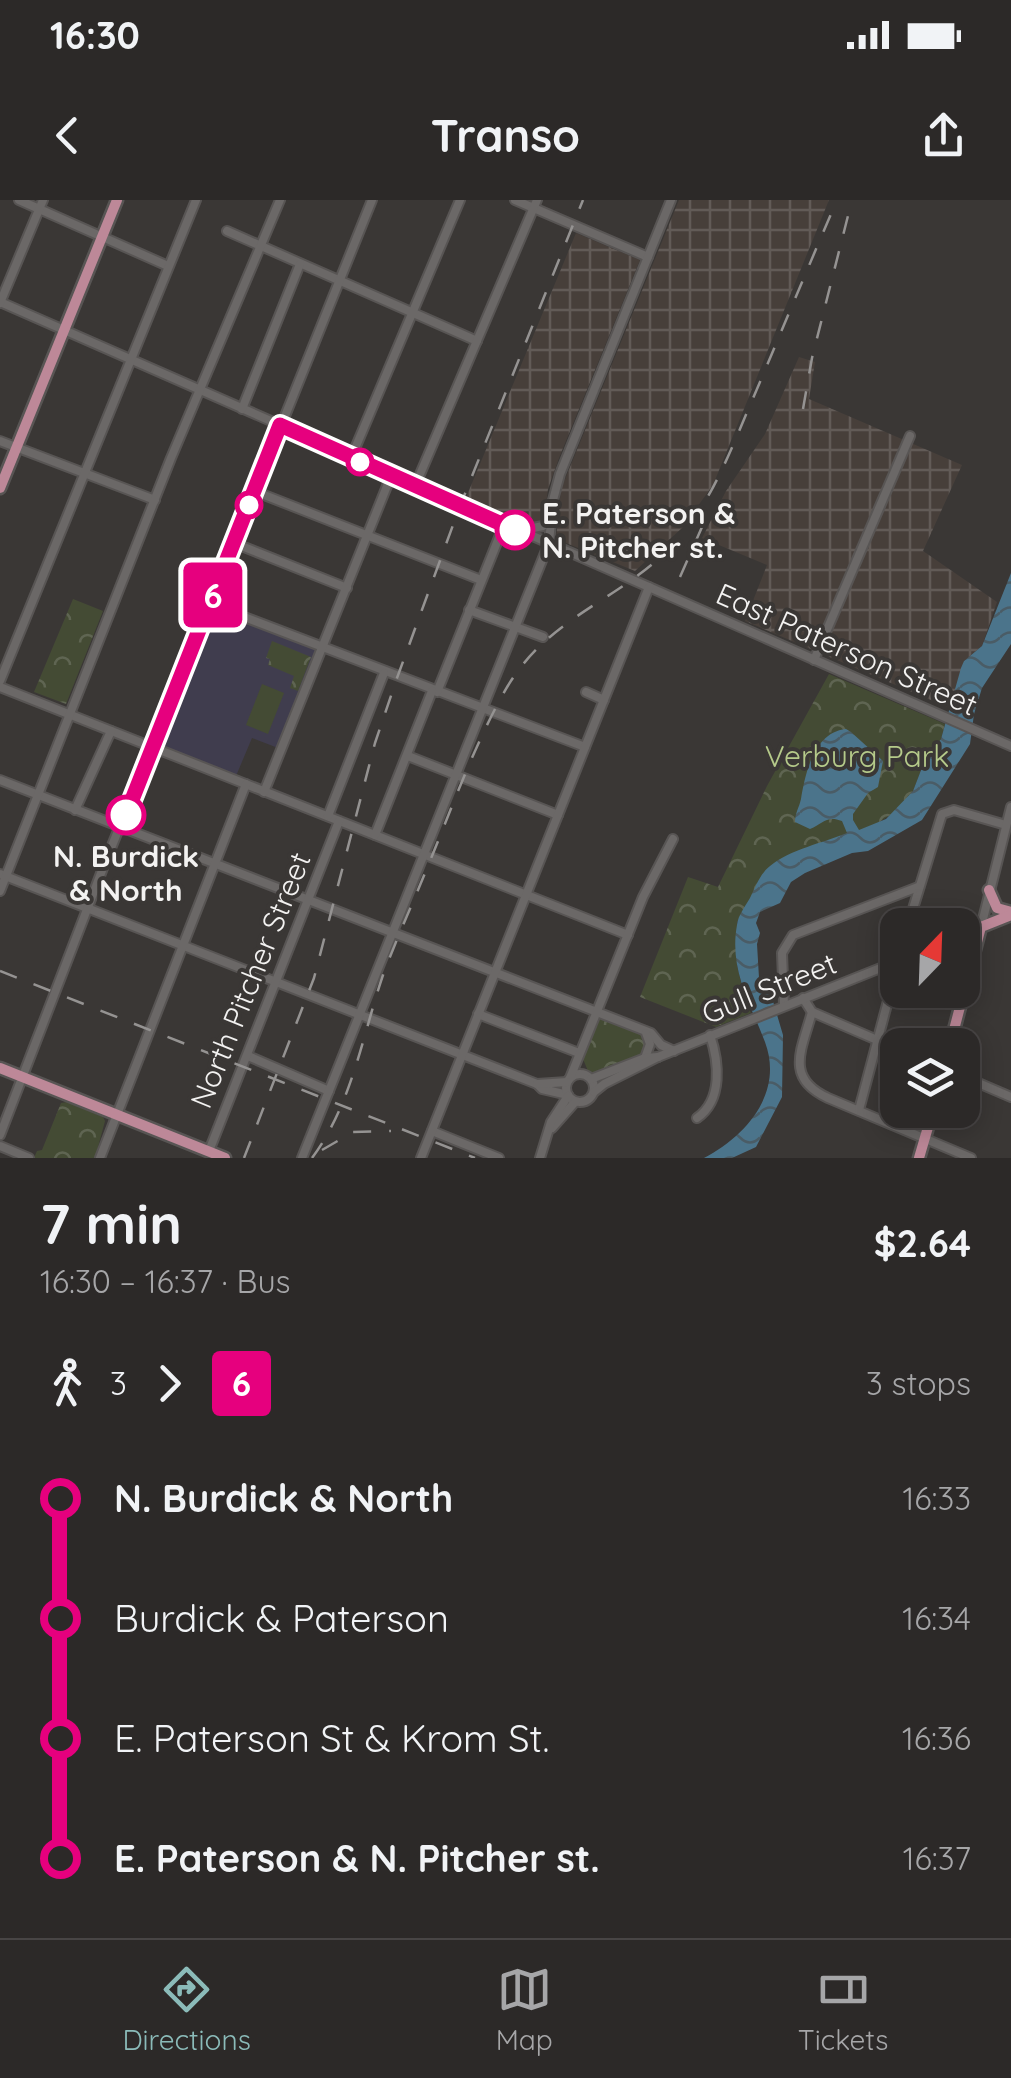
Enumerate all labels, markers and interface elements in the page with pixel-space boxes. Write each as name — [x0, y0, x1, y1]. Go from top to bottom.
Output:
text: 16:30 — [50, 11, 140, 59]
text: Transo — [431, 107, 580, 163]
icon: back — [40, 108, 95, 163]
icon: share — [916, 108, 971, 163]
unlabelled marker — [347, 449, 373, 475]
unlabelled marker — [236, 492, 262, 518]
place label: E. Paterson & N. Pitcher st. — [542, 494, 735, 566]
marker: E. Paterson & N. Pitcher st. — [496, 511, 534, 549]
line badge: 6 — [180, 562, 246, 628]
text: 6 — [203, 573, 223, 617]
street label: East Paterson Street — [711, 574, 983, 724]
park label: Verburg Park — [765, 737, 949, 775]
marker: N. Burdick & North — [107, 796, 145, 834]
place label: N. Burdick & North — [53, 837, 199, 909]
street label: North Pitcher Street — [181, 847, 319, 1113]
north arrow — [880, 908, 980, 1008]
map controls — [880, 908, 980, 1128]
street label: Gull Street — [696, 944, 842, 1032]
button: layers — [880, 1028, 980, 1128]
text: 7 min — [40, 1189, 182, 1258]
text: $2.64 — [874, 1219, 971, 1267]
text: 16:30 – 16:37 · Bus — [40, 1261, 291, 1301]
icon: walk — [40, 1356, 95, 1411]
icon: forward — [142, 1356, 197, 1411]
text: 6 — [232, 1361, 251, 1405]
text: 3 — [110, 1363, 127, 1403]
text: 3 stops — [866, 1363, 971, 1403]
text: N. Burdick & North — [114, 1474, 453, 1522]
text: 16:33 — [902, 1478, 971, 1518]
text: Burdick & Paterson — [114, 1594, 449, 1642]
text: 16:34 — [902, 1598, 971, 1638]
text: E. Paterson St & Krom St. — [114, 1714, 549, 1762]
text: 16:36 — [902, 1718, 971, 1758]
text: E. Paterson & N. Pitcher st. — [114, 1834, 600, 1882]
text: 16:37 — [903, 1838, 971, 1878]
tab: Directions — [122, 1962, 251, 2057]
tab: Map — [496, 1962, 553, 2057]
tab: Tickets — [798, 1962, 889, 2057]

